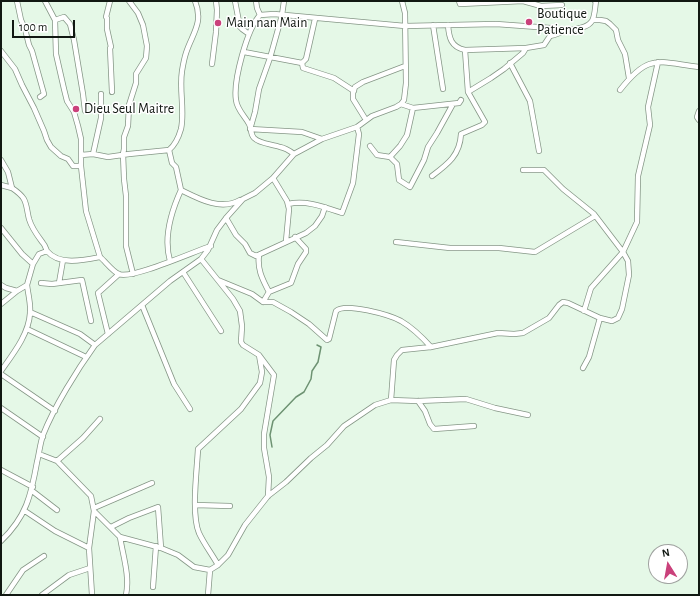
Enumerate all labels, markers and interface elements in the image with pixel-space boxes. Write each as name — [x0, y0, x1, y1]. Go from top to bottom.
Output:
place label: Boutique Patience — [537, 6, 587, 38]
scale bar — [14, 12, 77, 38]
place label: Main nan Main — [226, 15, 307, 31]
marker: Boutique Patience — [524, 17, 534, 27]
marker: Main nan Main — [213, 18, 223, 28]
text: 100 m — [19, 21, 47, 33]
place label: Dieu Seul Maitre — [84, 101, 174, 117]
marker: Dieu Seul Maitre — [71, 104, 81, 114]
north arrow — [648, 544, 688, 584]
text: N — [661, 547, 671, 559]

